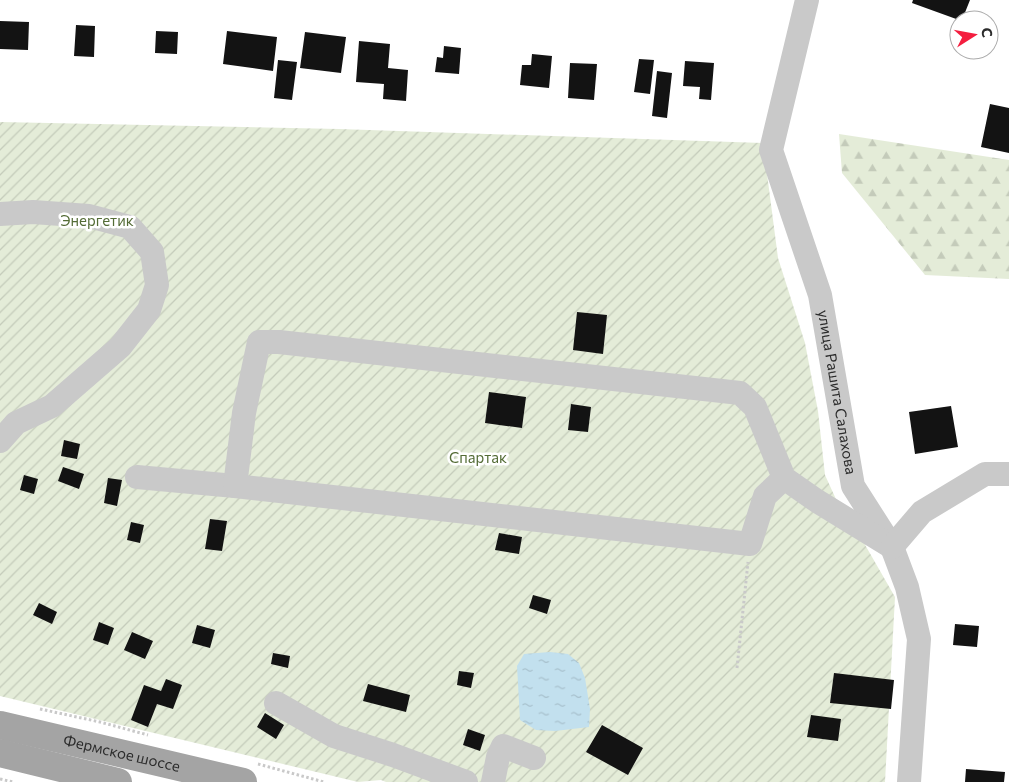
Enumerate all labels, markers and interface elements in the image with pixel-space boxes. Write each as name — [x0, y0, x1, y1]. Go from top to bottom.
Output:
north arrow — [949, 10, 999, 60]
text: С — [978, 26, 997, 39]
park label: Энергетик — [60, 211, 134, 229]
street label: улица Рашита Салахова — [815, 308, 861, 476]
park label: Спартак — [449, 448, 507, 466]
street label: Фермское шоссе — [62, 730, 182, 775]

